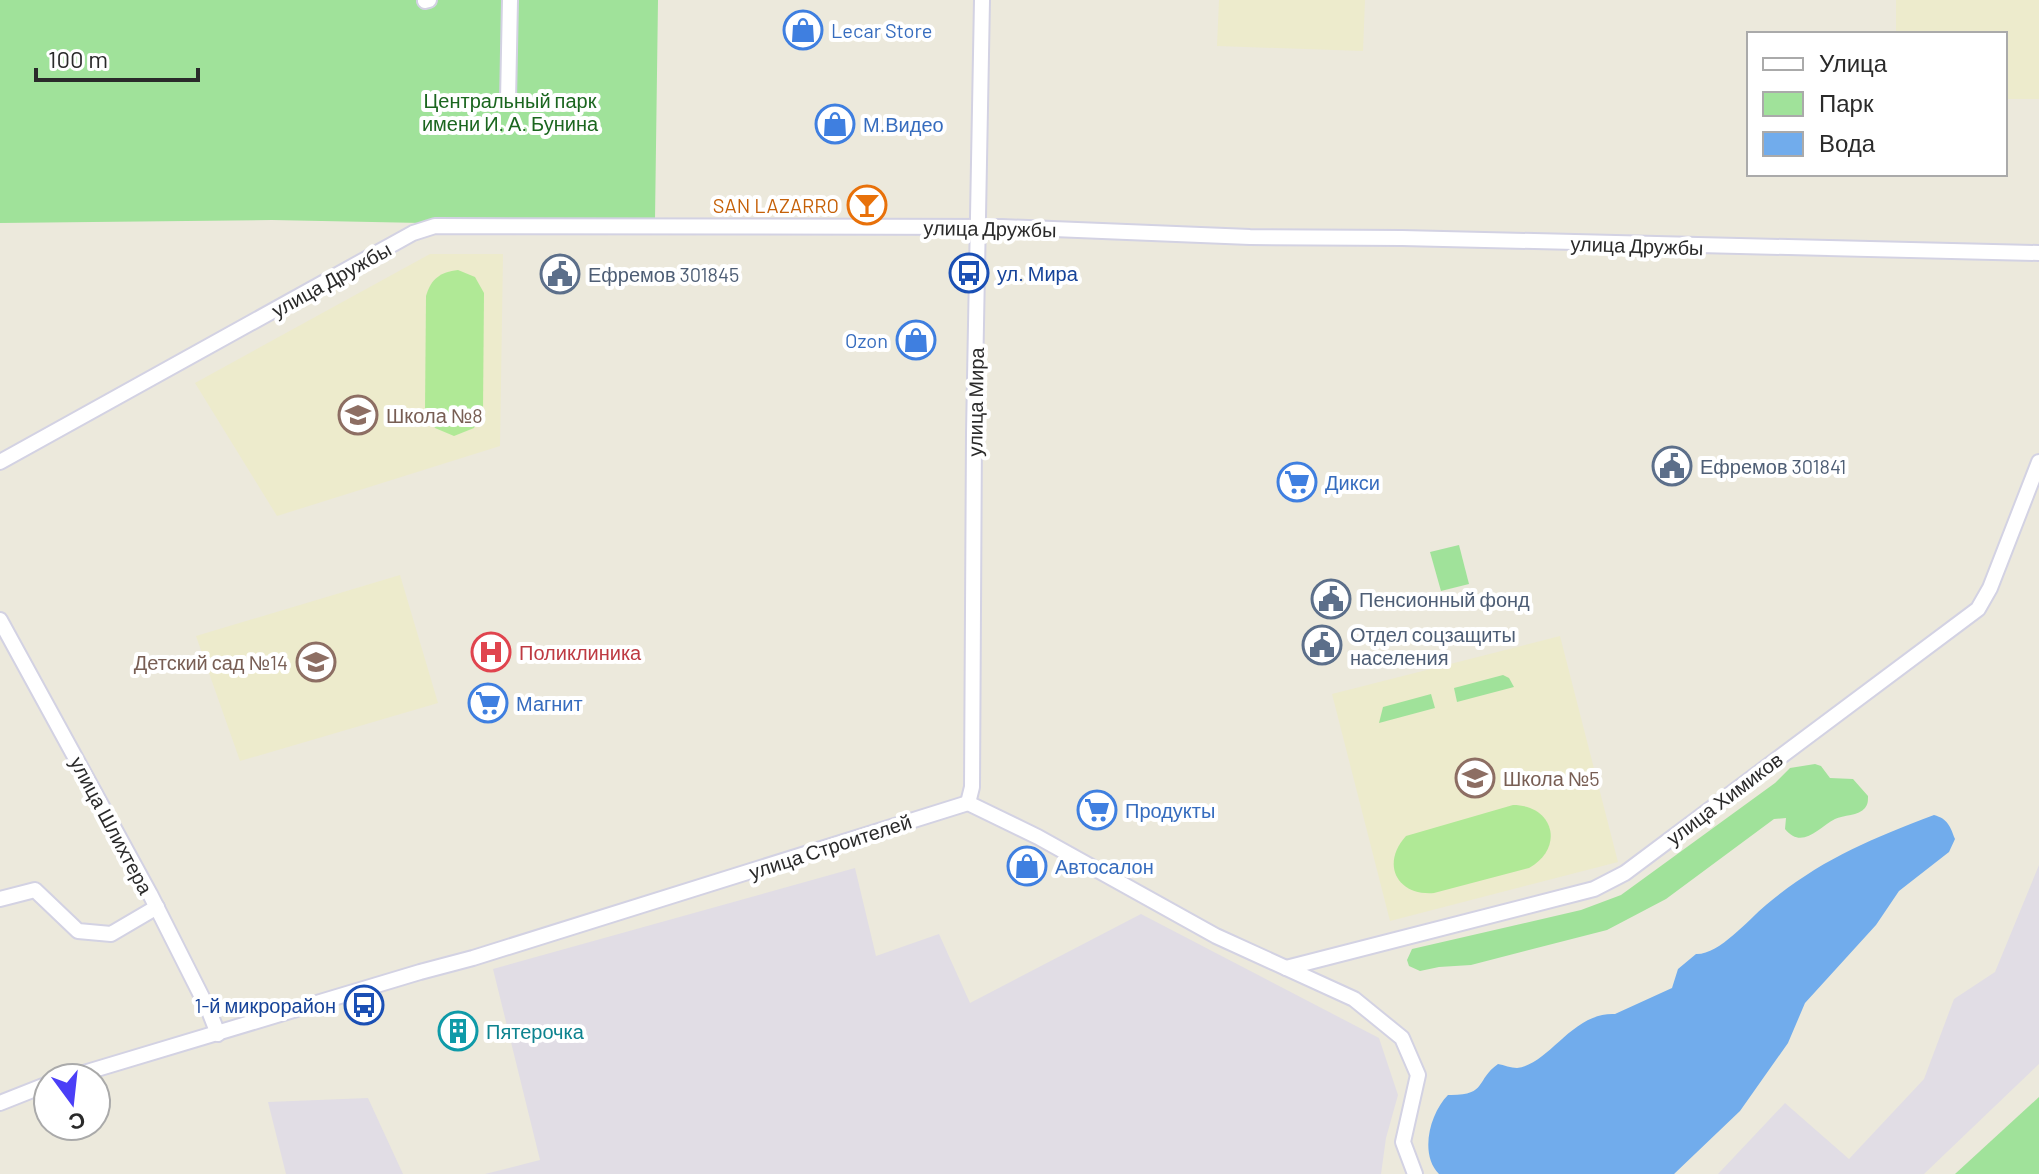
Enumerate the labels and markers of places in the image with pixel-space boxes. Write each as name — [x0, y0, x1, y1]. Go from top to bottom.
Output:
shop icon: Lecar Store — [782, 9, 824, 51]
place label: Lecar Store — [831, 18, 932, 42]
shop icon: М.Видео — [814, 103, 856, 145]
place label: М.Видео — [863, 112, 944, 136]
bar icon: SAN LAZARRO — [846, 184, 888, 226]
place label: SAN LAZARRO — [713, 193, 839, 217]
bus stop icon: ул. Мира — [948, 252, 990, 294]
public building icon: Ефремов 301845 — [539, 253, 581, 295]
place label: ул. Мира — [997, 261, 1079, 285]
place label: Ефремов 301845 — [588, 262, 739, 286]
shop icon: Ozon — [895, 319, 937, 361]
place label: Ozon — [845, 328, 888, 352]
school or university icon: Школа №8 — [337, 394, 379, 436]
place label: Школа №8 — [386, 403, 483, 427]
public building icon: Ефремов 301841 — [1651, 445, 1693, 487]
place label: Ефремов 301841 — [1700, 454, 1846, 478]
supermarket icon: Дикси — [1276, 461, 1318, 503]
place label: Дикси — [1325, 470, 1380, 494]
public building icon: Пенсионный фонд — [1310, 578, 1352, 620]
place label: Пенсионный фонд — [1359, 587, 1530, 611]
place label: Отдел соцзащиты населения — [1350, 622, 1516, 669]
public building icon: Отдел соцзащиты населения — [1301, 624, 1343, 666]
hospital icon: Поликлиника — [470, 631, 512, 673]
place label: Поликлиника — [519, 640, 642, 664]
school or university icon: Детский сад №14 — [295, 641, 337, 683]
place label: Детский сад №14 — [134, 650, 288, 674]
supermarket icon: Магнит — [467, 682, 509, 724]
place label: Магнит — [516, 691, 583, 715]
school or university icon: Школа №5 — [1454, 757, 1496, 799]
place label: Школа №5 — [1503, 766, 1600, 790]
supermarket icon: Продукты — [1076, 789, 1118, 831]
place label: Продукты — [1125, 798, 1215, 822]
shop icon: Автосалон — [1006, 845, 1048, 887]
place label: Автосалон — [1055, 854, 1154, 878]
bus stop icon: 1-й микрорайон — [343, 984, 385, 1026]
place label: 1-й микрорайон — [194, 993, 336, 1017]
building icon: Пятерочка — [437, 1010, 479, 1052]
place label: Пятерочка — [486, 1019, 585, 1043]

